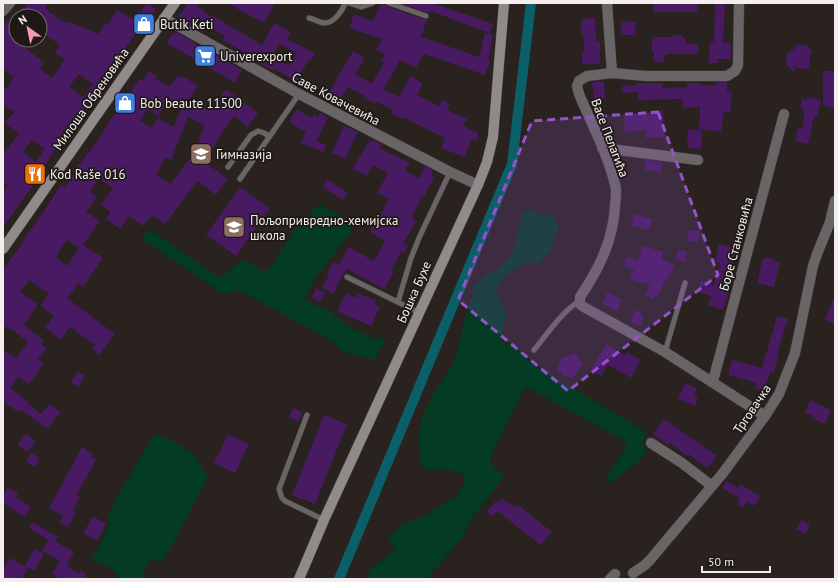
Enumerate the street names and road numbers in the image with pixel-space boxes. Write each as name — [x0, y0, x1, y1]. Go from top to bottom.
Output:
street label: Милоша Обреновића — [49, 45, 133, 153]
street label: Саве Ковачевића — [289, 69, 383, 129]
street label: Васе Пелагића — [587, 96, 633, 180]
street label: Боре Станковића — [715, 195, 757, 293]
street label: Бошка Бухе — [393, 258, 435, 326]
street label: Трговачка — [729, 381, 775, 437]

